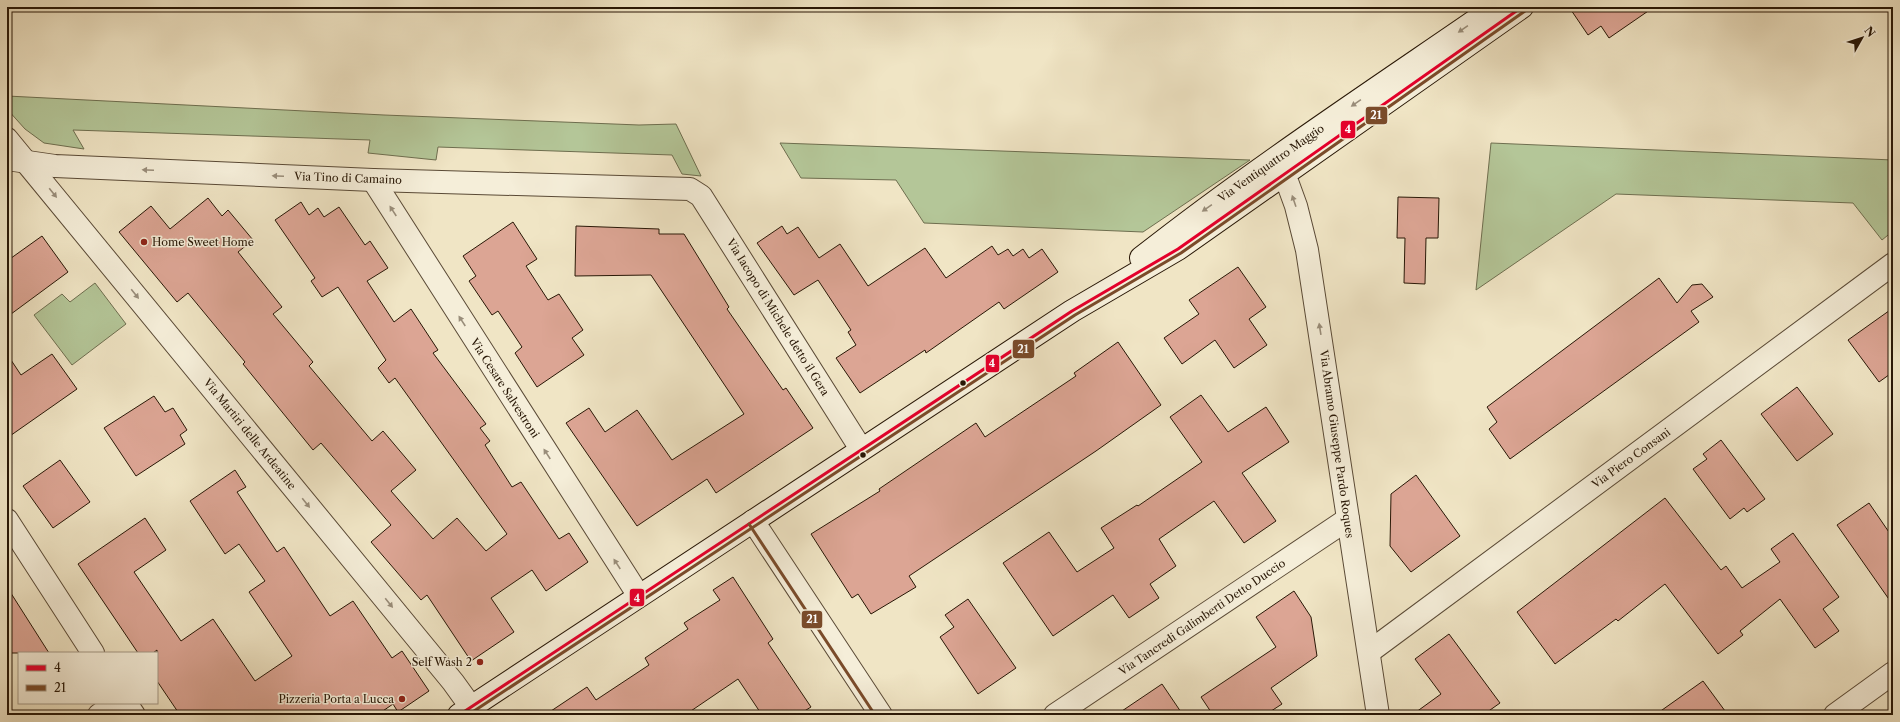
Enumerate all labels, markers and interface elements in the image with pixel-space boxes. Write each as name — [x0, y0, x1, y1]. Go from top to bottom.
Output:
north arrow — [1842, 18, 1882, 58]
text: N — [1861, 24, 1878, 40]
one-way arrow — [1458, 25, 1468, 33]
one-way arrow — [1351, 99, 1361, 107]
line badge: 21 — [1365, 106, 1388, 125]
text: 21 — [1370, 108, 1382, 122]
line badge: 4 — [1340, 120, 1356, 139]
street label: Via Ventiquattro Maggio — [1214, 121, 1327, 206]
text: 4 — [1345, 122, 1352, 136]
one-way arrow — [142, 167, 154, 174]
street label: Via Tino di Camaino — [293, 169, 402, 187]
one-way arrow — [272, 172, 284, 179]
one-way arrow — [48, 188, 57, 198]
one-way arrow — [1291, 195, 1297, 207]
one-way arrow — [1202, 204, 1212, 212]
one-way arrow — [389, 205, 396, 217]
place label: Home Sweet Home — [152, 235, 254, 249]
street label: Via Iacopo di Michele detto il Gera — [723, 235, 832, 398]
marker: Home Sweet Home — [139, 237, 149, 247]
one-way arrow — [131, 288, 140, 299]
one-way arrow — [459, 315, 466, 327]
one-way arrow — [1316, 322, 1322, 335]
street label: Via Cesare Salvestroni — [467, 335, 543, 441]
line badge: 21 — [1012, 339, 1035, 359]
text: 21 — [1017, 342, 1029, 356]
street label: Via Abramo Giuseppe Pardo Roques — [1317, 348, 1357, 539]
line badge: 4 — [985, 354, 1000, 373]
text: 4 — [989, 356, 996, 370]
street label: Via Martiri delle Ardeatine — [200, 375, 299, 492]
unlabelled marker — [958, 378, 968, 388]
street label: Via Piero Consani — [1588, 424, 1674, 492]
one-way arrow — [544, 448, 551, 460]
unlabelled marker — [858, 450, 868, 460]
one-way arrow — [302, 497, 311, 508]
street label: Via Tancredi Galimberti Detto Duccio — [1115, 556, 1288, 679]
one-way arrow — [613, 558, 621, 569]
line badge: 4 — [629, 588, 645, 607]
text: 4 — [634, 591, 641, 605]
one-way arrow — [384, 598, 393, 609]
line badge: 21 — [801, 610, 823, 629]
text: 21 — [806, 612, 818, 626]
legend — [18, 652, 158, 704]
place label: Self Wash 2 — [412, 655, 472, 669]
marker: Self Wash 2 — [475, 657, 485, 667]
text: 4 — [54, 660, 61, 675]
text: 21 — [54, 680, 66, 695]
place label: Pizzeria Porta a Lucca — [279, 692, 394, 706]
marker: Pizzeria Porta a Lucca — [397, 694, 407, 704]

